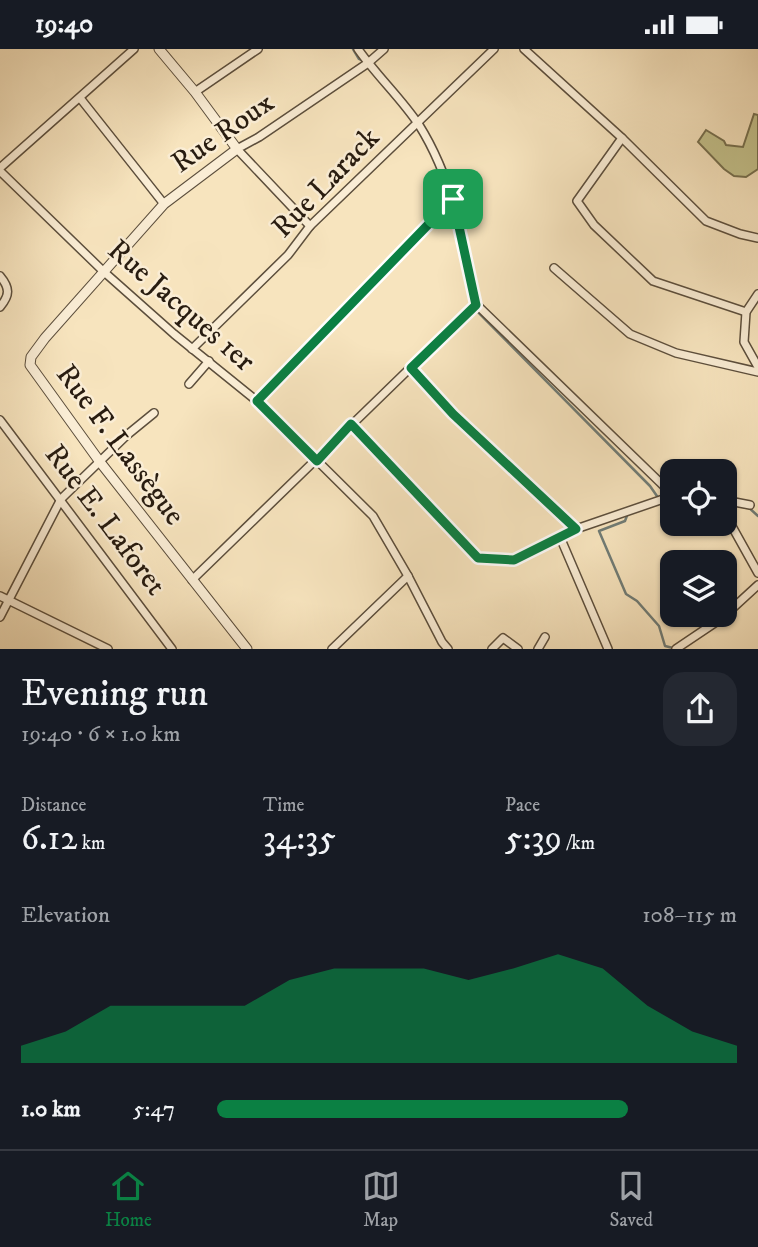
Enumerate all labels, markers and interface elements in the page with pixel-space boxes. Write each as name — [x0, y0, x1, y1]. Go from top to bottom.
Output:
text: 19:40 — [35, 8, 93, 41]
street label: Rue Roux — [164, 84, 282, 182]
street label: Rue Larack — [264, 120, 388, 246]
pin — [423, 169, 483, 229]
icon: arrive — [434, 180, 472, 218]
street label: Rue Jacques 1er — [100, 232, 262, 380]
street label: Rue F. Lassègue — [47, 357, 193, 533]
street label: Rue E. Laforet — [36, 437, 174, 603]
map controls — [660, 459, 737, 627]
button: locate — [660, 459, 737, 536]
button: layers — [660, 550, 737, 627]
text: Evening run — [21, 670, 208, 718]
button: share — [663, 672, 737, 746]
text: 19:40 · 6 × 1.0 km — [21, 720, 181, 749]
text: Distance — [21, 794, 86, 817]
text: Time — [263, 794, 304, 817]
text: Pace — [505, 794, 540, 817]
text: 6.12 — [21, 817, 78, 861]
text: 34:35 — [263, 817, 336, 861]
text: 5:39 — [505, 817, 562, 861]
text: km — [78, 832, 105, 855]
text: /km — [562, 832, 595, 855]
text: Elevation — [21, 901, 110, 930]
text: 108–115 m — [642, 901, 737, 930]
text: 1.0 km — [21, 1095, 81, 1124]
text: 5:47 — [133, 1095, 175, 1124]
tab: Home — [105, 1167, 152, 1232]
tab: Map — [362, 1167, 400, 1232]
tab: Saved — [609, 1167, 653, 1232]

